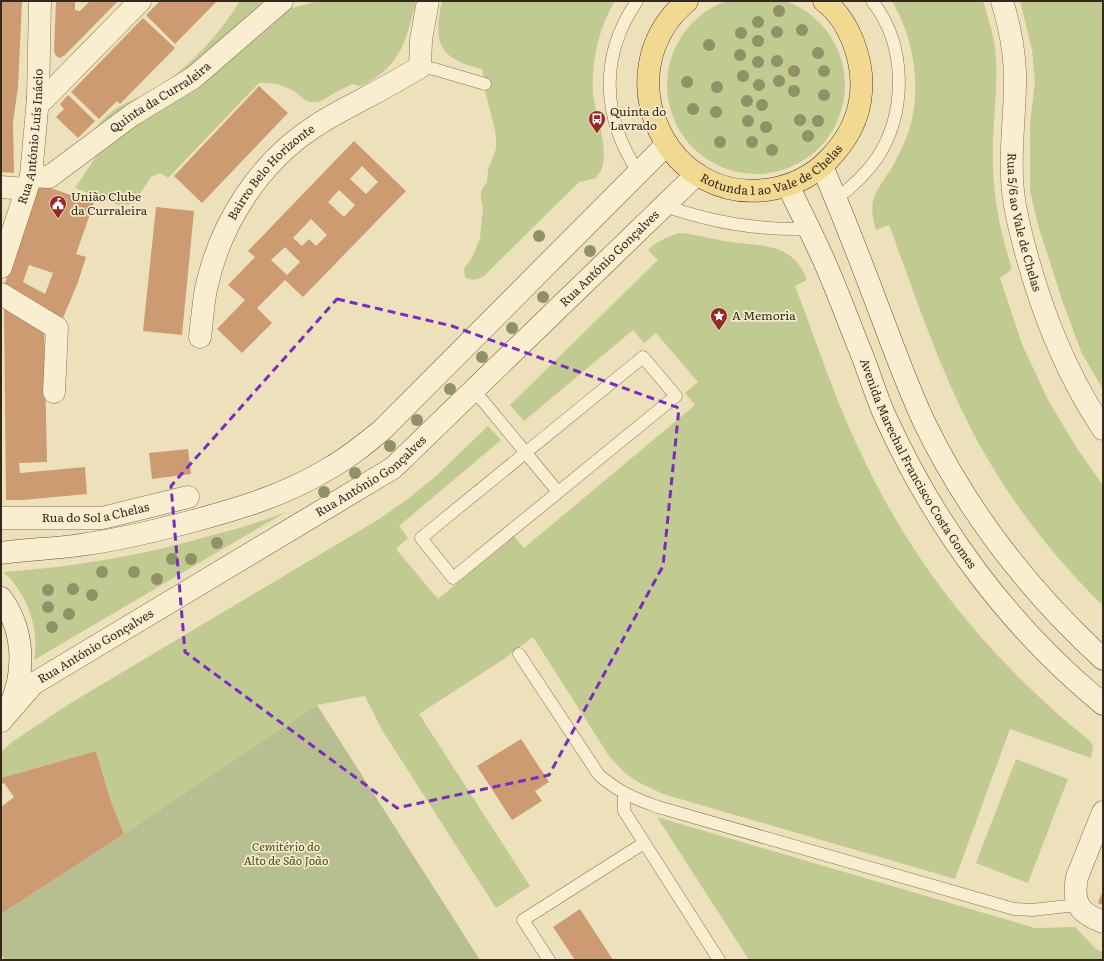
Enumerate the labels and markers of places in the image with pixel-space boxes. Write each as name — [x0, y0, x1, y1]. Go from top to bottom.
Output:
place label: Quinta do Lavrado — [610, 102, 666, 134]
bus stop icon: Quinta do Lavrado — [587, 109, 607, 134]
place label: União Clube da Curraleira — [71, 187, 148, 219]
public building icon: União Clube da Curraleira — [48, 194, 68, 219]
place icon: A Memoria — [709, 306, 729, 331]
place label: A Memoria — [732, 306, 796, 324]

